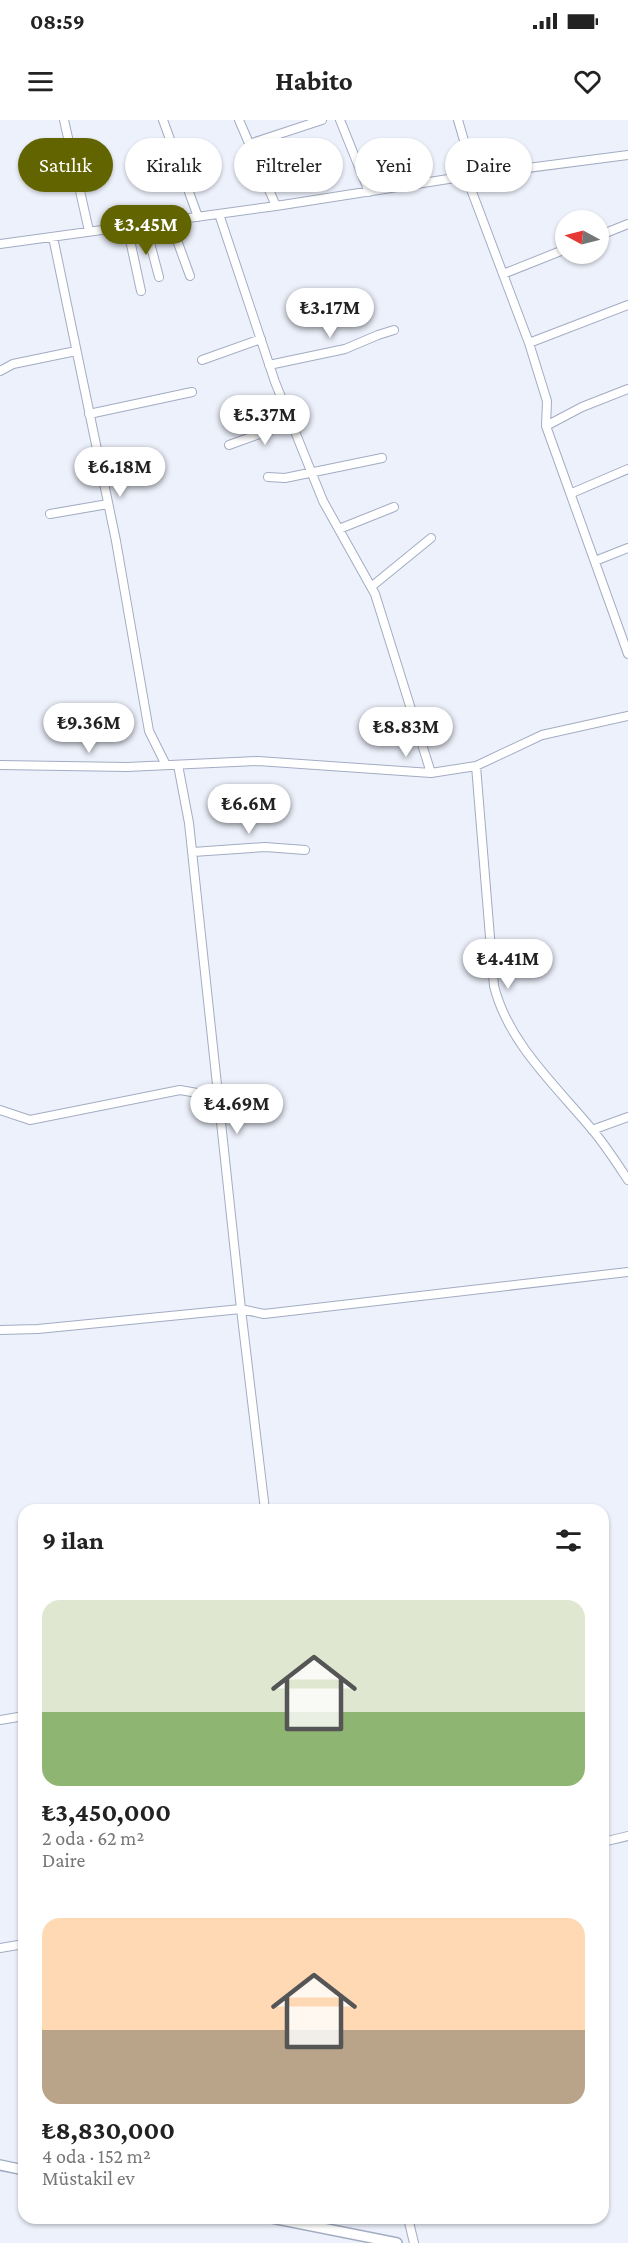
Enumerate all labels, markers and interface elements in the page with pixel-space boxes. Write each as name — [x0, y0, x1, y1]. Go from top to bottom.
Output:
text: 08:59 — [30, 9, 85, 34]
icon: menu — [24, 65, 57, 98]
icon: heart — [571, 65, 604, 98]
text: Habito — [275, 66, 353, 96]
chip: Satılık — [18, 138, 113, 192]
chip: Kiralık — [125, 138, 222, 192]
chip: Filtreler — [234, 138, 343, 192]
chip: Yeni — [355, 138, 433, 192]
chip: Daire — [445, 138, 532, 192]
pin: ₺3.45M — [97, 205, 195, 256]
north arrow — [555, 210, 609, 264]
map controls — [555, 210, 609, 264]
text: ₺3.45M — [114, 213, 178, 235]
pin: ₺3.17M — [281, 288, 379, 339]
text: ₺3.17M — [300, 296, 360, 318]
pin: ₺5.37M — [216, 395, 314, 446]
text: ₺5.37M — [234, 403, 296, 425]
pin: ₺6.18M — [71, 447, 169, 498]
text: ₺6.18M — [88, 455, 152, 477]
pin: ₺9.36M — [40, 703, 138, 754]
pin: ₺8.83M — [357, 707, 455, 758]
text: ₺9.36M — [57, 711, 121, 733]
text: ₺8.83M — [373, 715, 439, 737]
pin: ₺6.6M — [207, 784, 291, 835]
text: ₺6.6M — [222, 792, 276, 814]
pin: ₺4.41M — [459, 939, 557, 990]
text: ₺4.41M — [477, 947, 539, 969]
pin: ₺4.69M — [188, 1084, 286, 1135]
text: ₺4.69M — [204, 1092, 270, 1114]
icon: filters — [552, 1524, 585, 1557]
text: 9 ilan — [42, 1526, 104, 1555]
icon: home — [260, 1639, 368, 1747]
text: ₺3,450,000 — [42, 1798, 171, 1827]
text: 2 oda · 62 m² — [42, 1827, 144, 1849]
text: Daire — [42, 1849, 85, 1871]
icon: home — [260, 1957, 368, 2065]
text: ₺8,830,000 — [42, 2116, 175, 2145]
text: 4 oda · 152 m² — [42, 2145, 151, 2167]
text: Müstakil ev — [42, 2167, 135, 2189]

